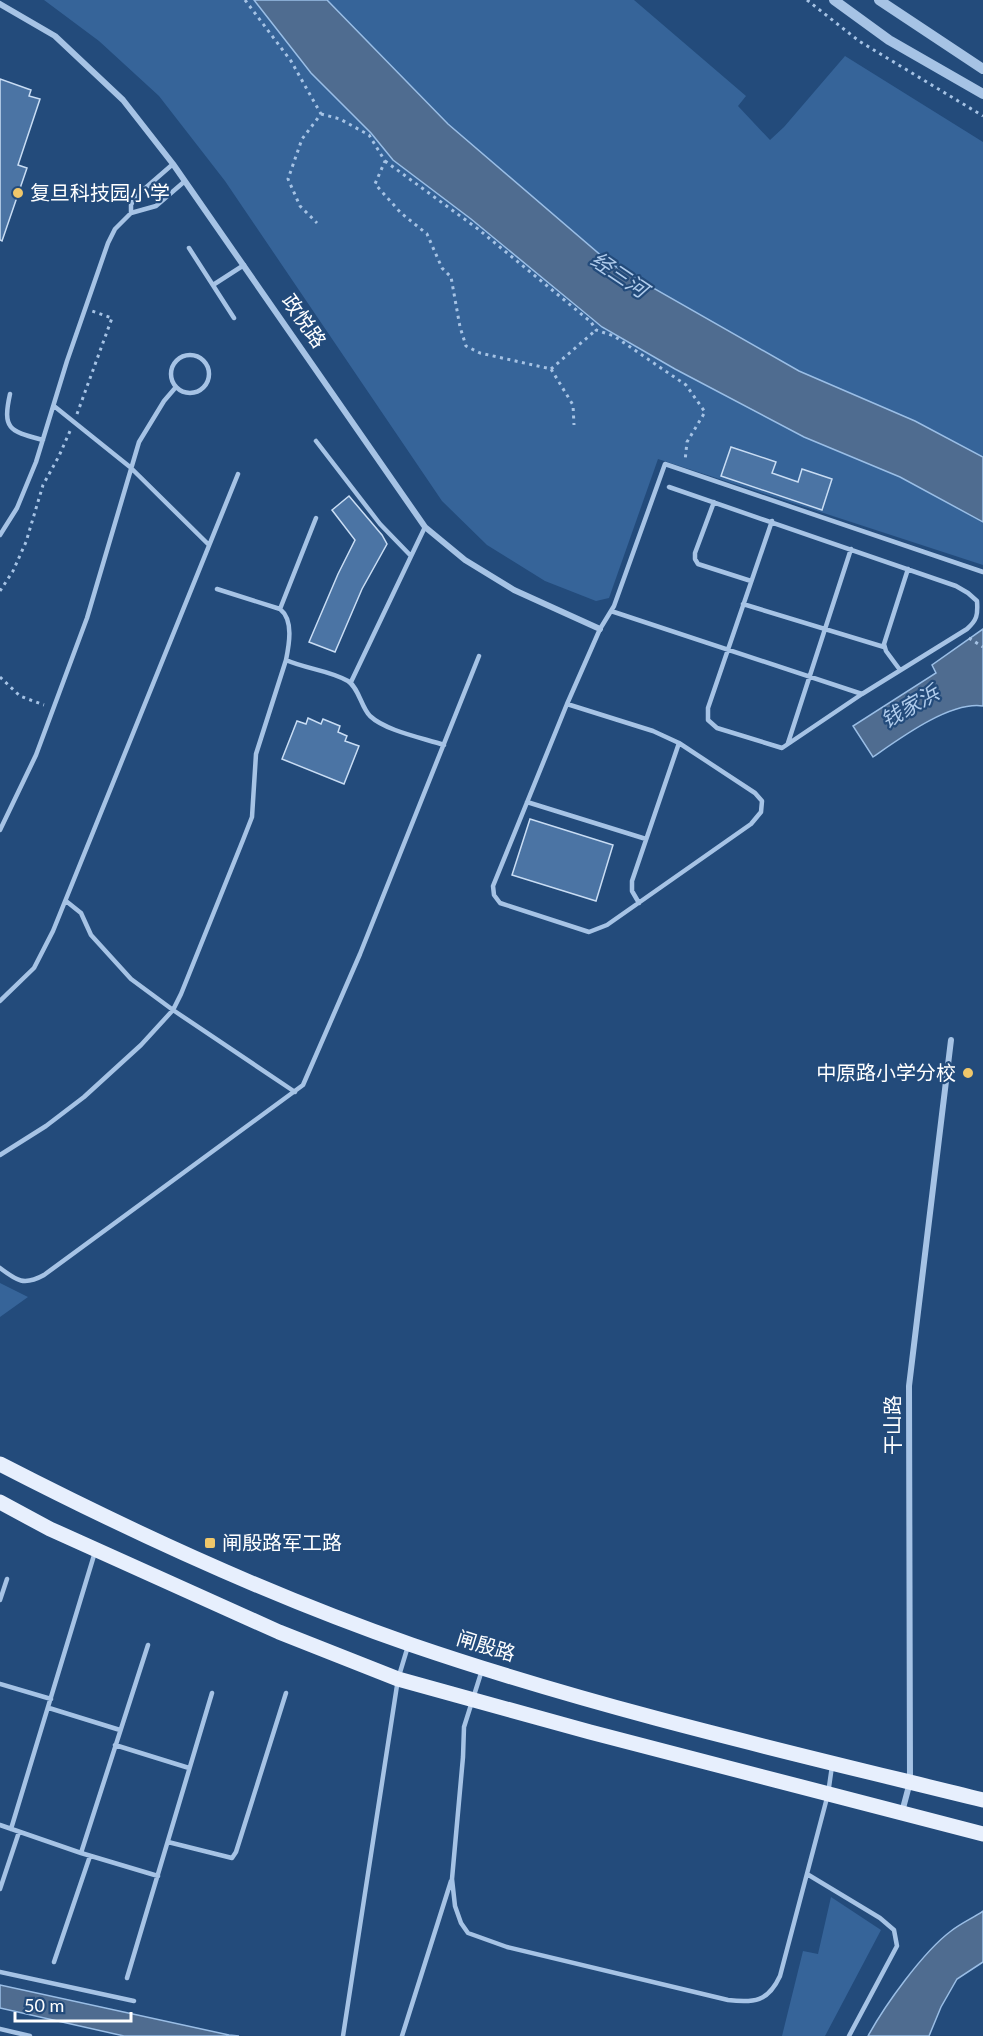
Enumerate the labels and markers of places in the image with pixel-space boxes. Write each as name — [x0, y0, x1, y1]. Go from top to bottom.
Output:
place label: 复旦科技园小学 — [30, 180, 170, 204]
marker: 复旦科技园小学 — [11, 186, 25, 200]
place label: 中原路小学分校 — [816, 1060, 956, 1084]
marker: 中原路小学分校 — [961, 1066, 975, 1080]
place label: 闸殷路军工路 — [222, 1530, 342, 1554]
marker: 闸殷路军工路 — [203, 1536, 217, 1550]

